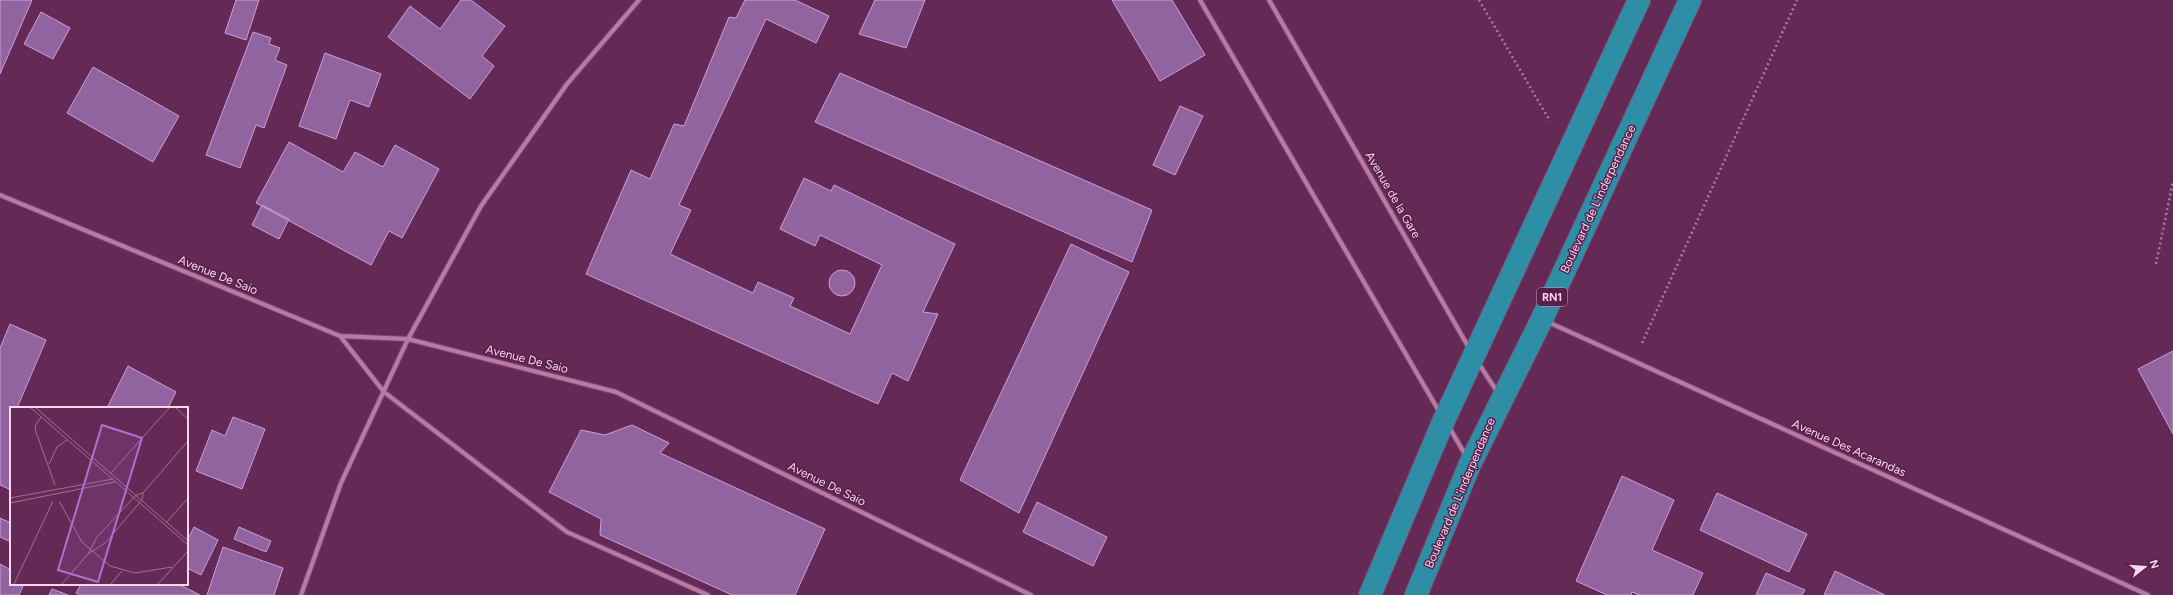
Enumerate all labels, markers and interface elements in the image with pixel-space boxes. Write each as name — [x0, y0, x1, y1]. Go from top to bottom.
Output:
street label: Boulevard de L'inderpendance — [1557, 122, 1639, 275]
street label: Avenue de la Gare — [1363, 149, 1424, 241]
street label: Avenue De Saio — [176, 253, 260, 297]
road number: RN1 — [1537, 288, 1567, 306]
street label: Avenue De Saio — [484, 342, 570, 376]
inset map — [10, 407, 188, 585]
street label: Boulevard de L'inderpendance — [1422, 415, 1498, 570]
street label: Avenue Des Acarandas — [1790, 417, 1908, 480]
street label: Avenue De Saio — [786, 459, 868, 509]
north arrow — [2125, 547, 2165, 587]
text: N — [2147, 558, 2162, 570]

